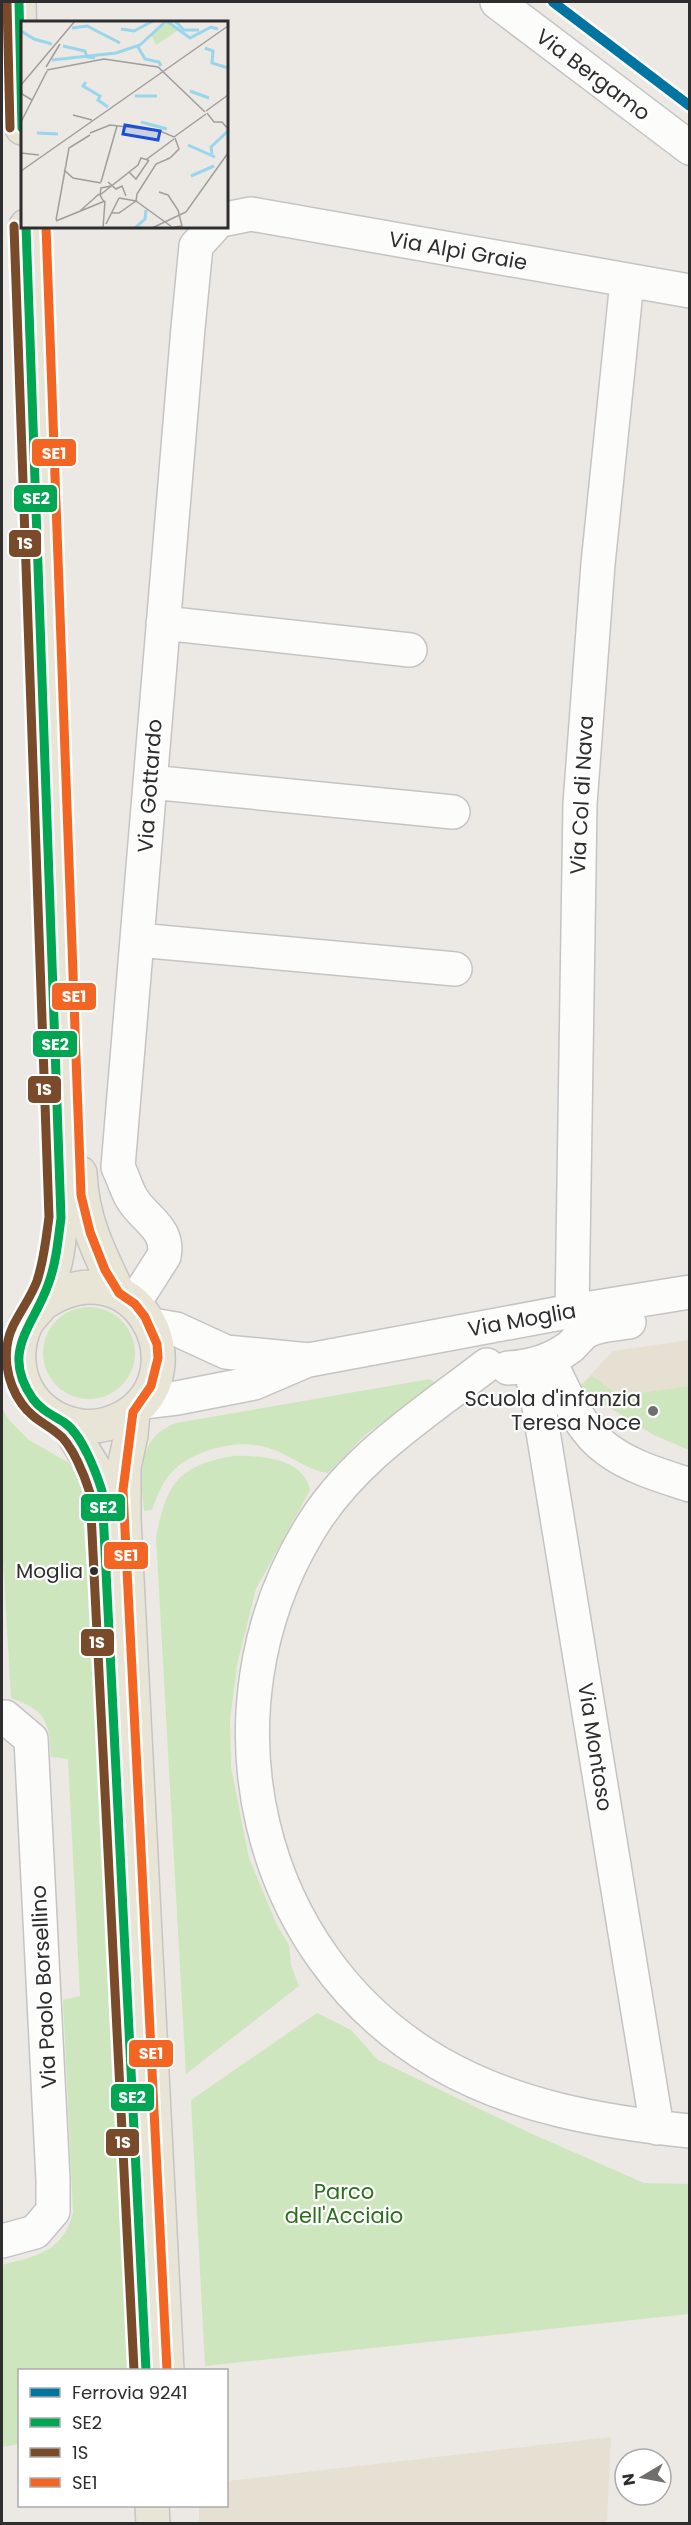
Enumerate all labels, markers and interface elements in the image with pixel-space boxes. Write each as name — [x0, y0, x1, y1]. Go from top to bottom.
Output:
inset map — [21, 21, 228, 228]
street label: Via Bergamo — [530, 22, 656, 127]
street label: Via Alpi Graie — [387, 224, 530, 277]
line badge: SE1 — [31, 438, 77, 467]
text: SE1 — [42, 442, 66, 465]
line badge: SE2 — [13, 484, 58, 513]
text: SE2 — [22, 487, 50, 510]
line badge: 1S — [8, 529, 42, 558]
text: 1S — [17, 532, 33, 555]
street label: Via Col di Nava — [563, 715, 600, 875]
street label: Via Gottardo — [130, 718, 169, 854]
line badge: SE1 — [51, 982, 97, 1011]
text: SE1 — [62, 985, 86, 1008]
line badge: SE2 — [32, 1030, 78, 1058]
text: SE2 — [41, 1033, 69, 1056]
line badge: 1S — [27, 1075, 62, 1104]
text: 1S — [36, 1078, 52, 1101]
street label: Via Moglia — [466, 1296, 578, 1343]
place label: Scuola d'infanzia Teresa Noce — [464, 1384, 641, 1437]
marker: Scuola d'infanzia Teresa Noce — [646, 1404, 660, 1418]
line badge: SE2 — [80, 1493, 126, 1522]
text: SE2 — [89, 1496, 117, 1519]
line badge: SE1 — [103, 1541, 149, 1570]
text: SE1 — [114, 1544, 138, 1567]
place label: Moglia — [16, 1557, 83, 1585]
marker: Moglia — [88, 1565, 100, 1577]
line badge: 1S — [80, 1628, 115, 1657]
text: 1S — [89, 1631, 105, 1654]
street label: Via Montoso — [571, 1681, 620, 1813]
street label: Via Paolo Borsellino — [24, 1885, 63, 2089]
line badge: SE1 — [128, 2039, 174, 2068]
text: SE1 — [139, 2042, 163, 2065]
line badge: SE2 — [110, 2083, 155, 2112]
text: SE2 — [118, 2086, 146, 2109]
line badge: 1S — [105, 2128, 140, 2157]
text: 1S — [115, 2131, 131, 2154]
park label: Parco dell'Acciaio — [285, 2177, 403, 2230]
legend — [18, 2369, 228, 2507]
text: Ferrovia 9241 — [72, 2380, 187, 2405]
text: SE2 — [72, 2410, 102, 2435]
text: 1S — [72, 2440, 88, 2465]
north arrow — [613, 2447, 673, 2507]
text: SE1 — [72, 2470, 98, 2495]
text: N — [616, 2472, 641, 2487]

